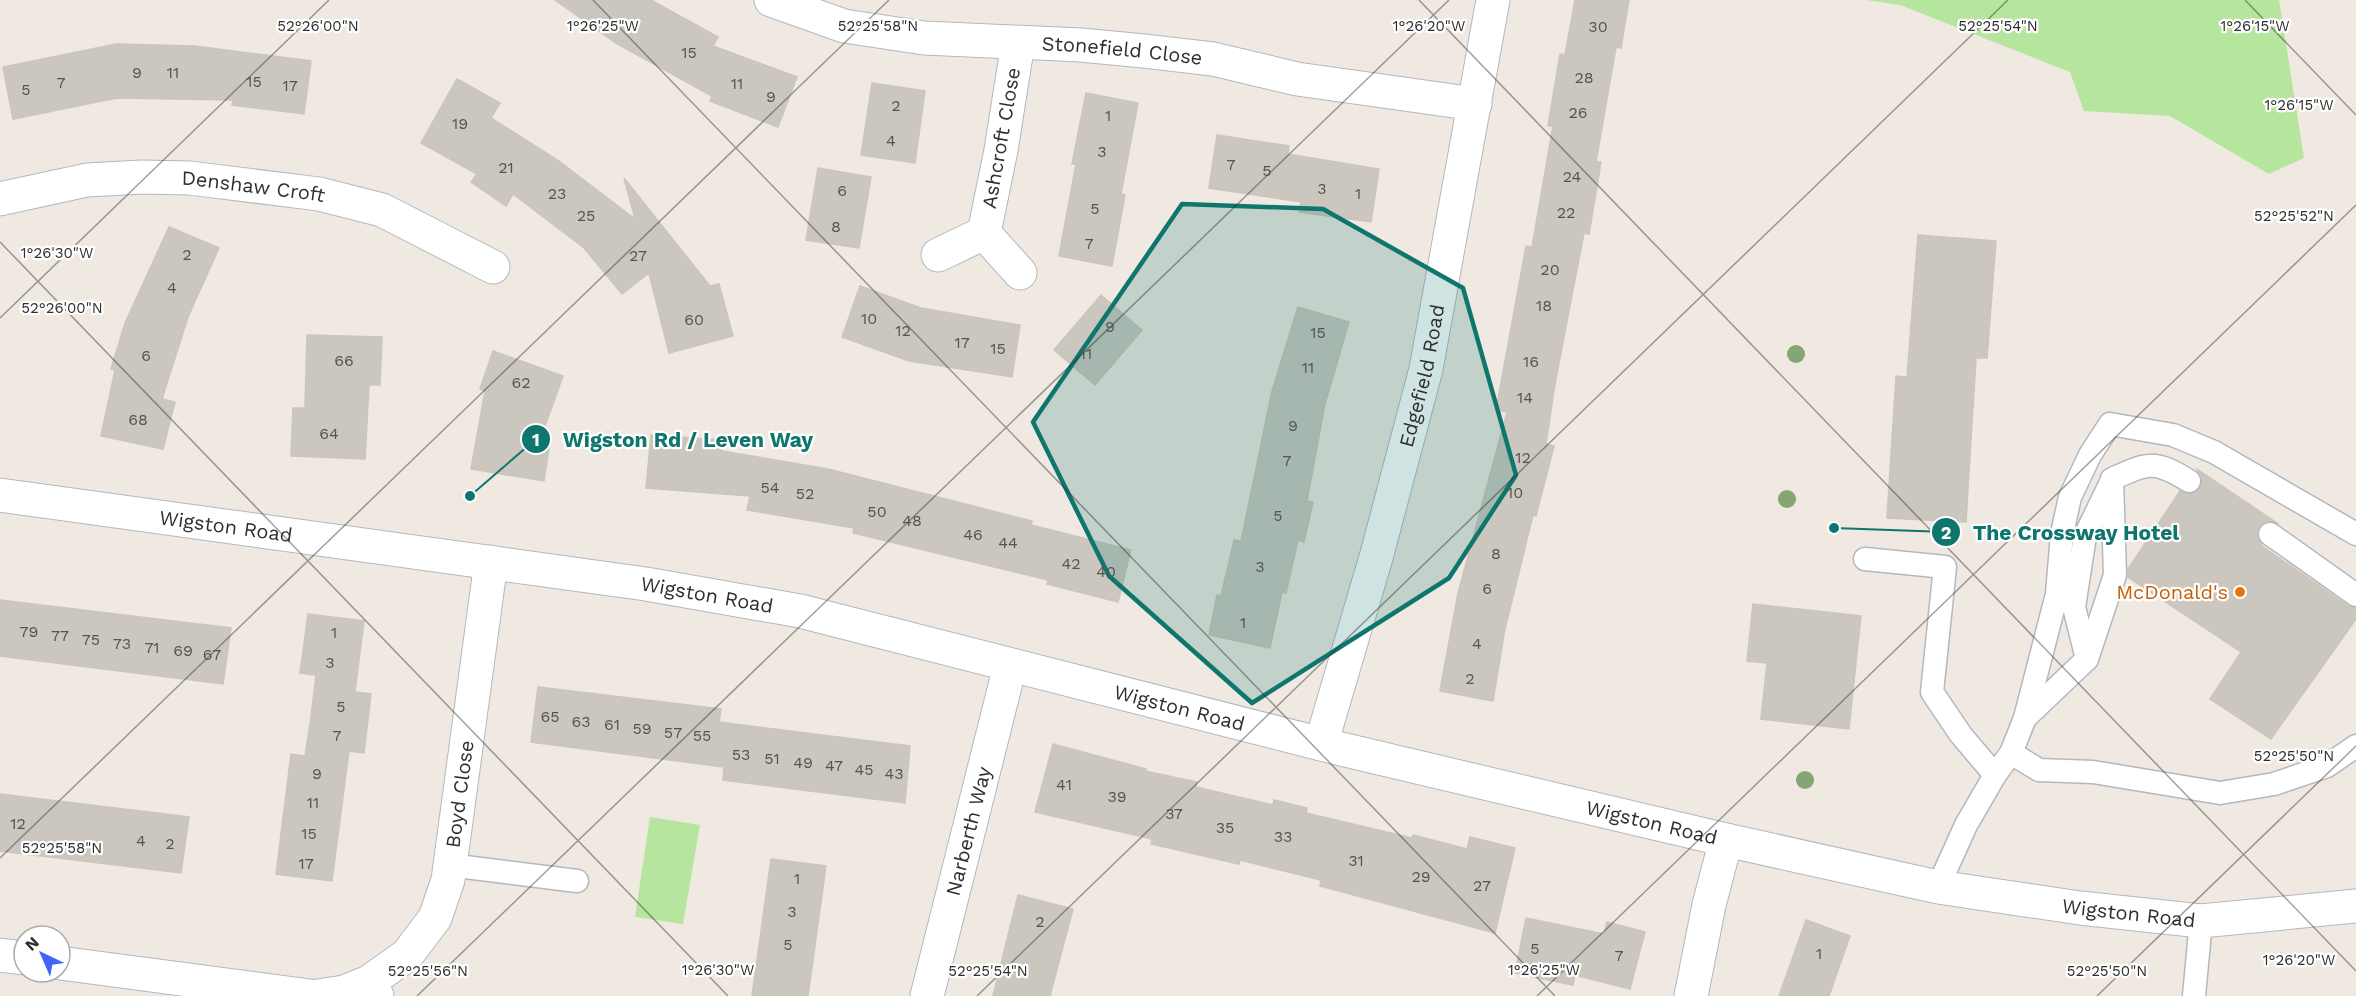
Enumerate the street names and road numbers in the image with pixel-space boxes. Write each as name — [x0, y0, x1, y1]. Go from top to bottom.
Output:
street label: Stonefield Close — [1041, 31, 1204, 70]
street label: Ashcroft Close — [977, 66, 1025, 210]
street label: Denshaw Croft — [182, 166, 328, 207]
street label: Edgefield Road — [1394, 302, 1450, 450]
street label: Wigston Road — [158, 505, 294, 547]
street label: Wigston Road — [639, 571, 775, 618]
street label: Wigston Road — [1111, 680, 1247, 736]
street label: Boyd Close — [440, 739, 479, 849]
street label: Narberth Way — [941, 763, 996, 898]
street label: Wigston Road — [1584, 795, 1720, 850]
street label: Wigston Road — [2060, 893, 2197, 932]

